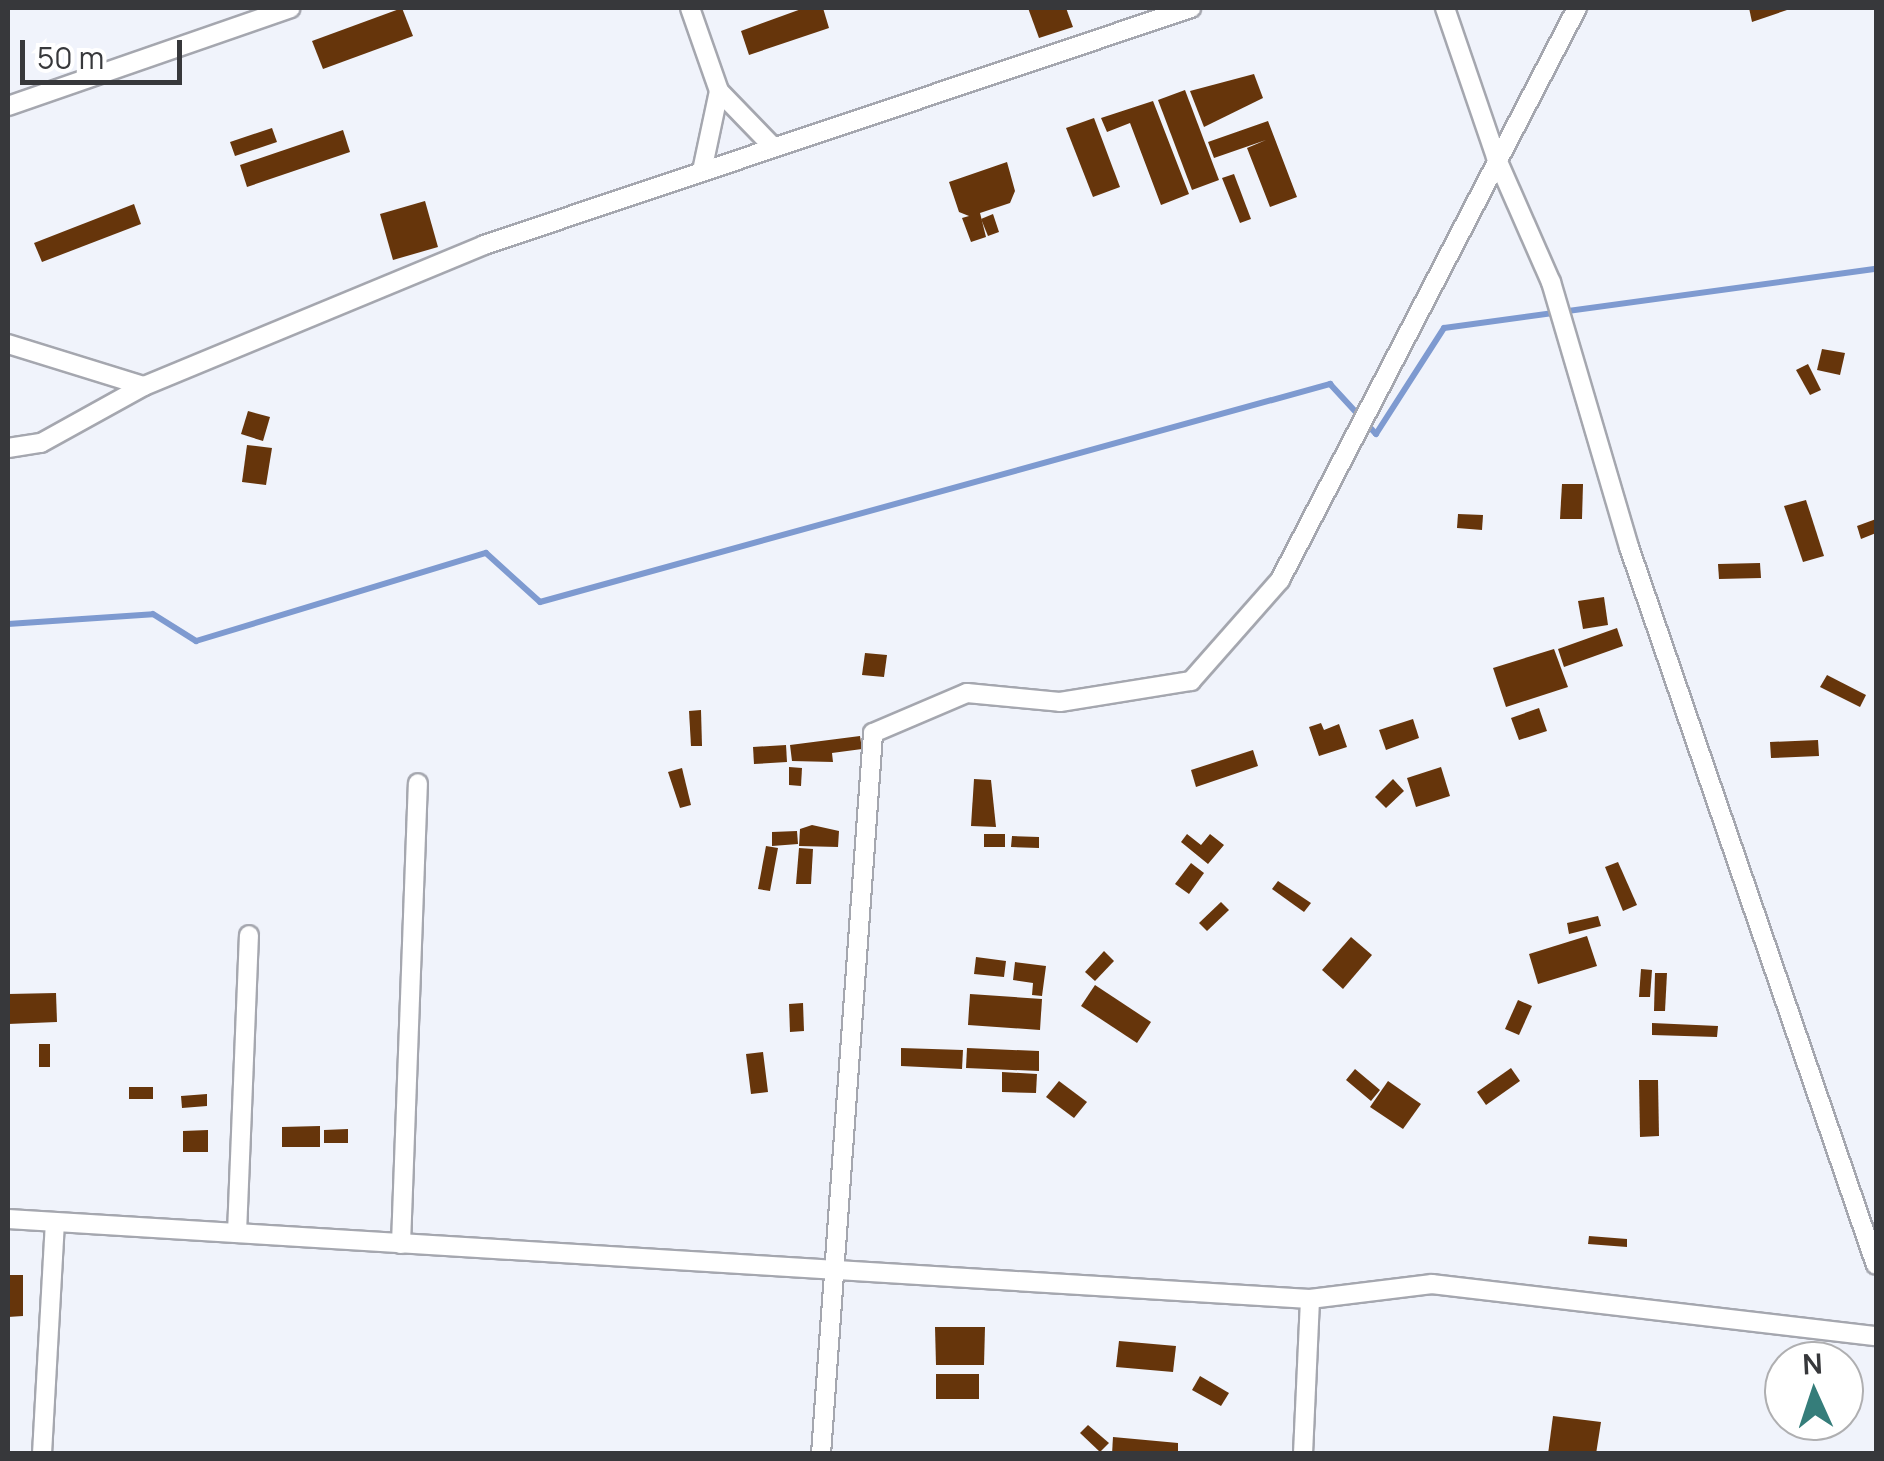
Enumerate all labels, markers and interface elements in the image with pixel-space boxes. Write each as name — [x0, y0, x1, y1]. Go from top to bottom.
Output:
scale bar — [25, 20, 188, 82]
text: 50 m — [37, 37, 104, 78]
north arrow — [1764, 1341, 1864, 1441]
text: N — [1801, 1344, 1824, 1383]

